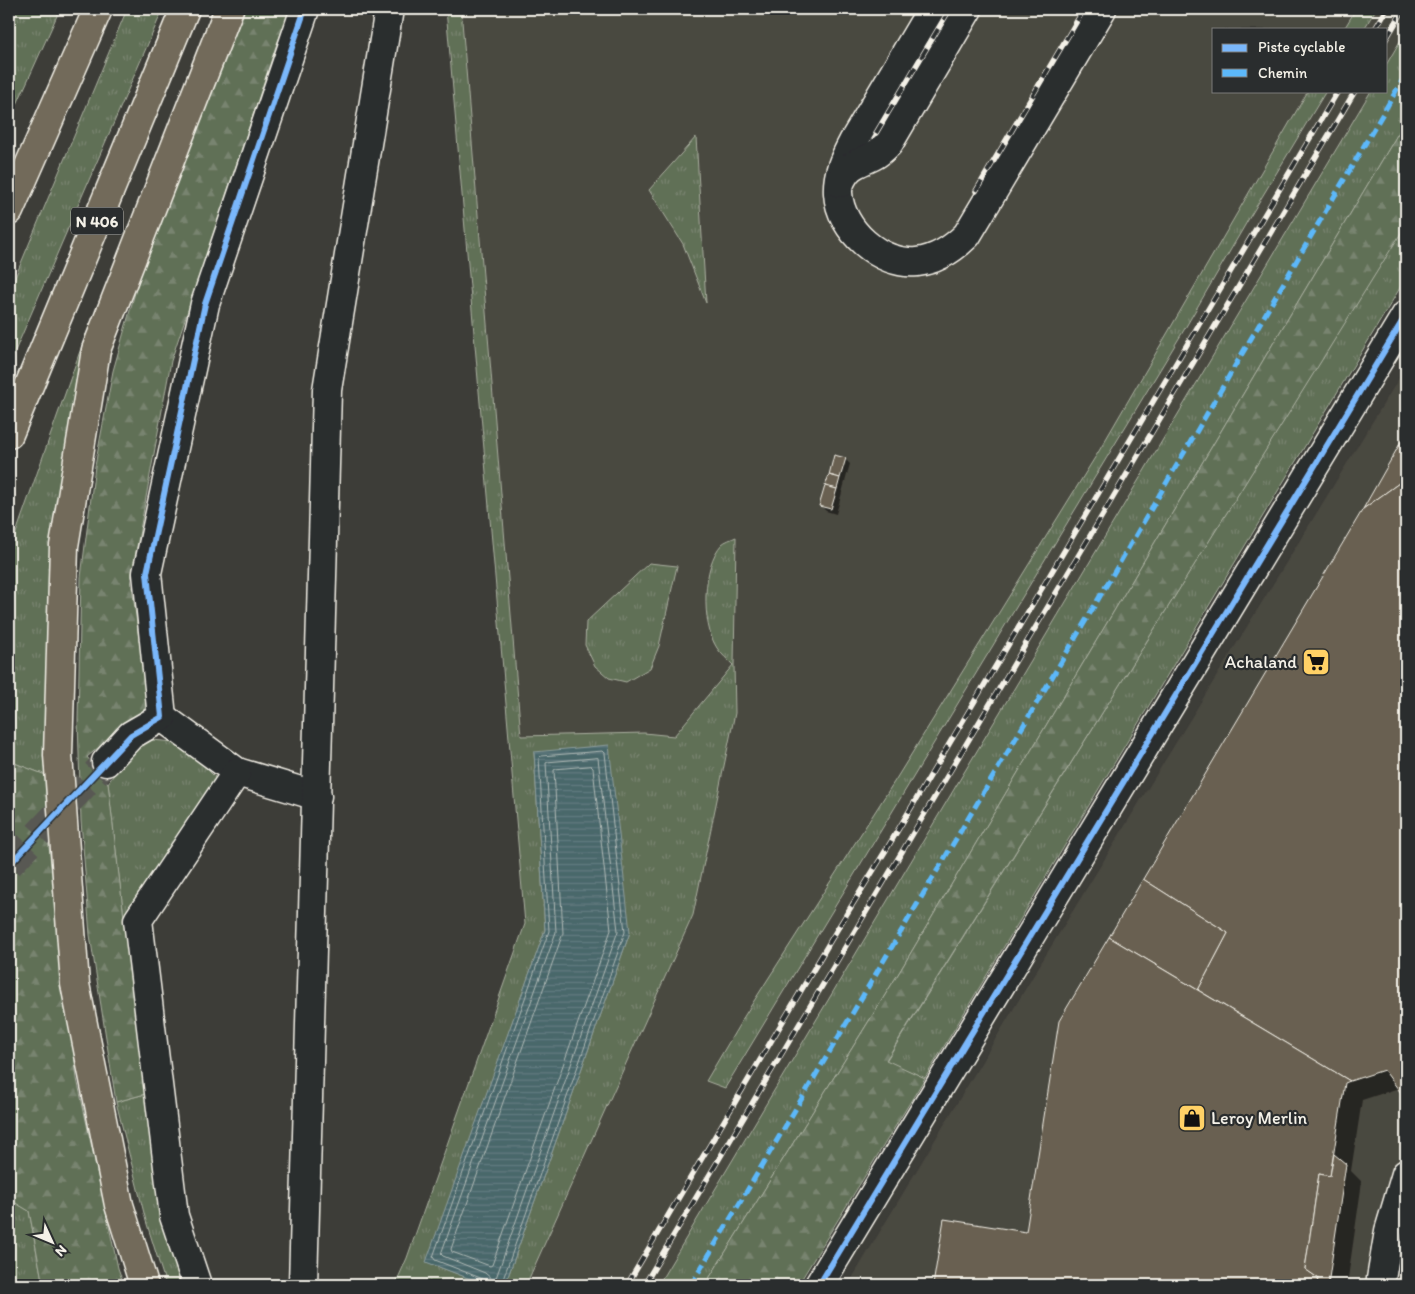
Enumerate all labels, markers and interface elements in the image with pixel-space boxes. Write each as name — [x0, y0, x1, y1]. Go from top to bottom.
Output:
legend — [1212, 28, 1388, 92]
text: Piste cyclable — [1258, 38, 1345, 56]
text: Chemin — [1258, 64, 1308, 82]
road number: N 406 — [71, 208, 123, 235]
supermarket icon: Achaland — [1301, 647, 1331, 677]
place label: Achaland — [1225, 651, 1297, 673]
shop icon: Leroy Merlin — [1177, 1103, 1207, 1133]
place label: Leroy Merlin — [1211, 1107, 1308, 1129]
north arrow — [28, 1216, 78, 1266]
text: N — [52, 1241, 70, 1260]

